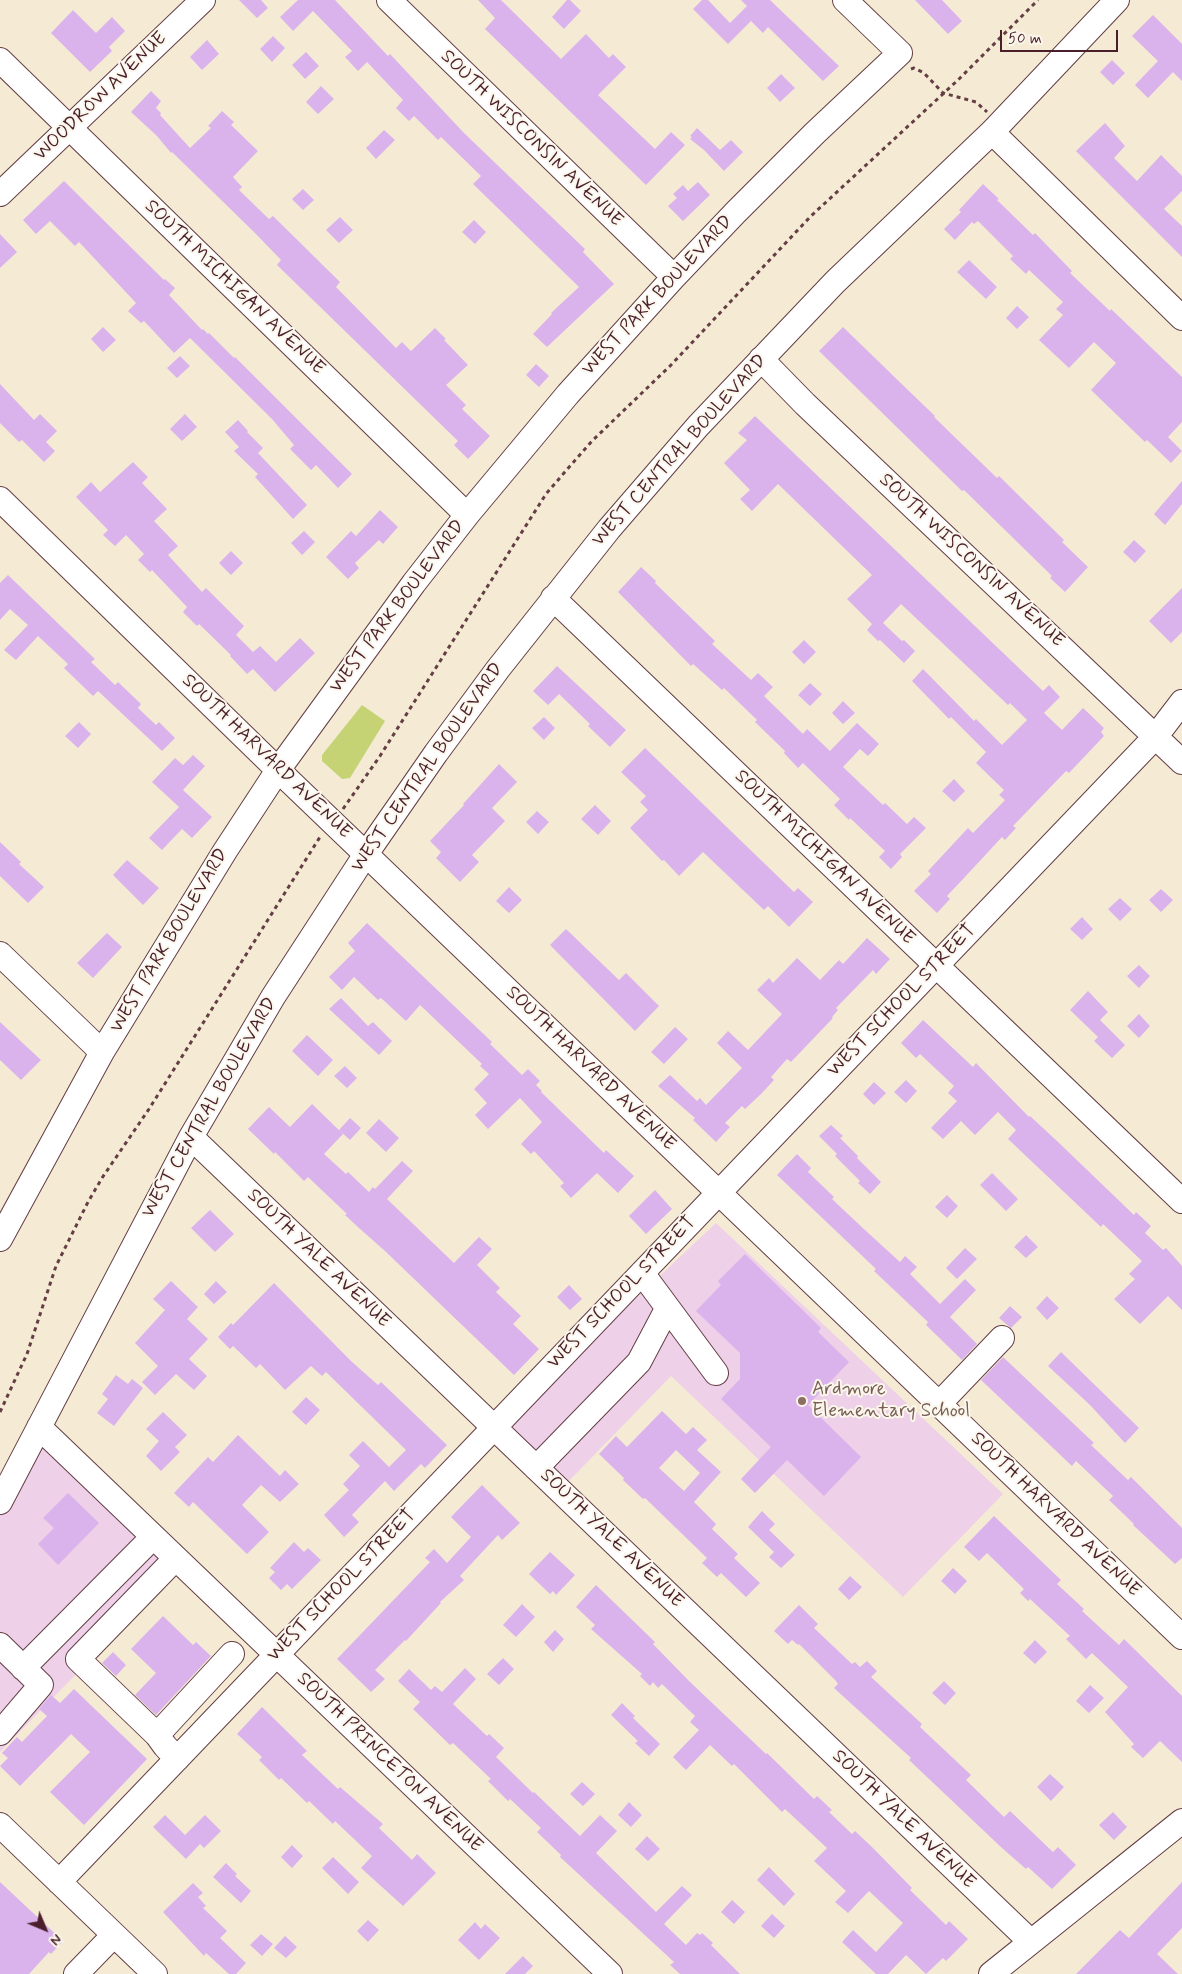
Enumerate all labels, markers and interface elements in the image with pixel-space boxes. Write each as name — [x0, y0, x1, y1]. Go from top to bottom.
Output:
scale bar — [1002, 20, 1120, 52]
street label: WOODROW AVENUE — [30, 28, 172, 166]
text: 50 m — [1008, 29, 1042, 49]
street label: SOUTH WISCONSIN AVENUE — [435, 46, 627, 232]
street label: SOUTH MICHIGAN AVENUE — [139, 196, 329, 380]
street label: WEST PARK BOULEVARD — [578, 211, 738, 381]
street label: WEST CENTRAL BOULEVARD — [588, 350, 772, 552]
street label: SOUTH WISCONSIN AVENUE — [874, 469, 1068, 653]
street label: WEST PARK BOULEVARD — [325, 516, 471, 698]
street label: WEST CENTRAL BOULEVARD — [347, 659, 509, 877]
street label: SOUTH HARVARD AVENUE — [176, 670, 356, 844]
street label: SOUTH MICHIGAN AVENUE — [729, 766, 919, 950]
street label: WEST PARK BOULEVARD — [106, 845, 234, 1037]
street label: WEST SCHOOL STREET — [823, 920, 981, 1082]
street label: SOUTH HARVARD AVENUE — [500, 982, 680, 1156]
street label: WEST CENTRAL BOULEVARD — [138, 994, 282, 1222]
street label: SOUTH YALE AVENUE — [242, 1185, 394, 1333]
street label: WEST SCHOOL STREET — [543, 1212, 701, 1374]
place label: Ardmore Elementary School — [812, 1379, 970, 1423]
marker: Ardmore Elementary School — [796, 1395, 808, 1407]
street label: SOUTH HARVARD AVENUE — [965, 1428, 1145, 1602]
street label: SOUTH YALE AVENUE — [535, 1465, 687, 1613]
street label: WEST SCHOOL STREET — [263, 1505, 421, 1667]
street label: SOUTH PRINCETON AVENUE — [291, 1668, 487, 1858]
street label: SOUTH YALE AVENUE — [827, 1746, 979, 1894]
north arrow — [20, 1904, 70, 1954]
text: N — [46, 1930, 65, 1949]

